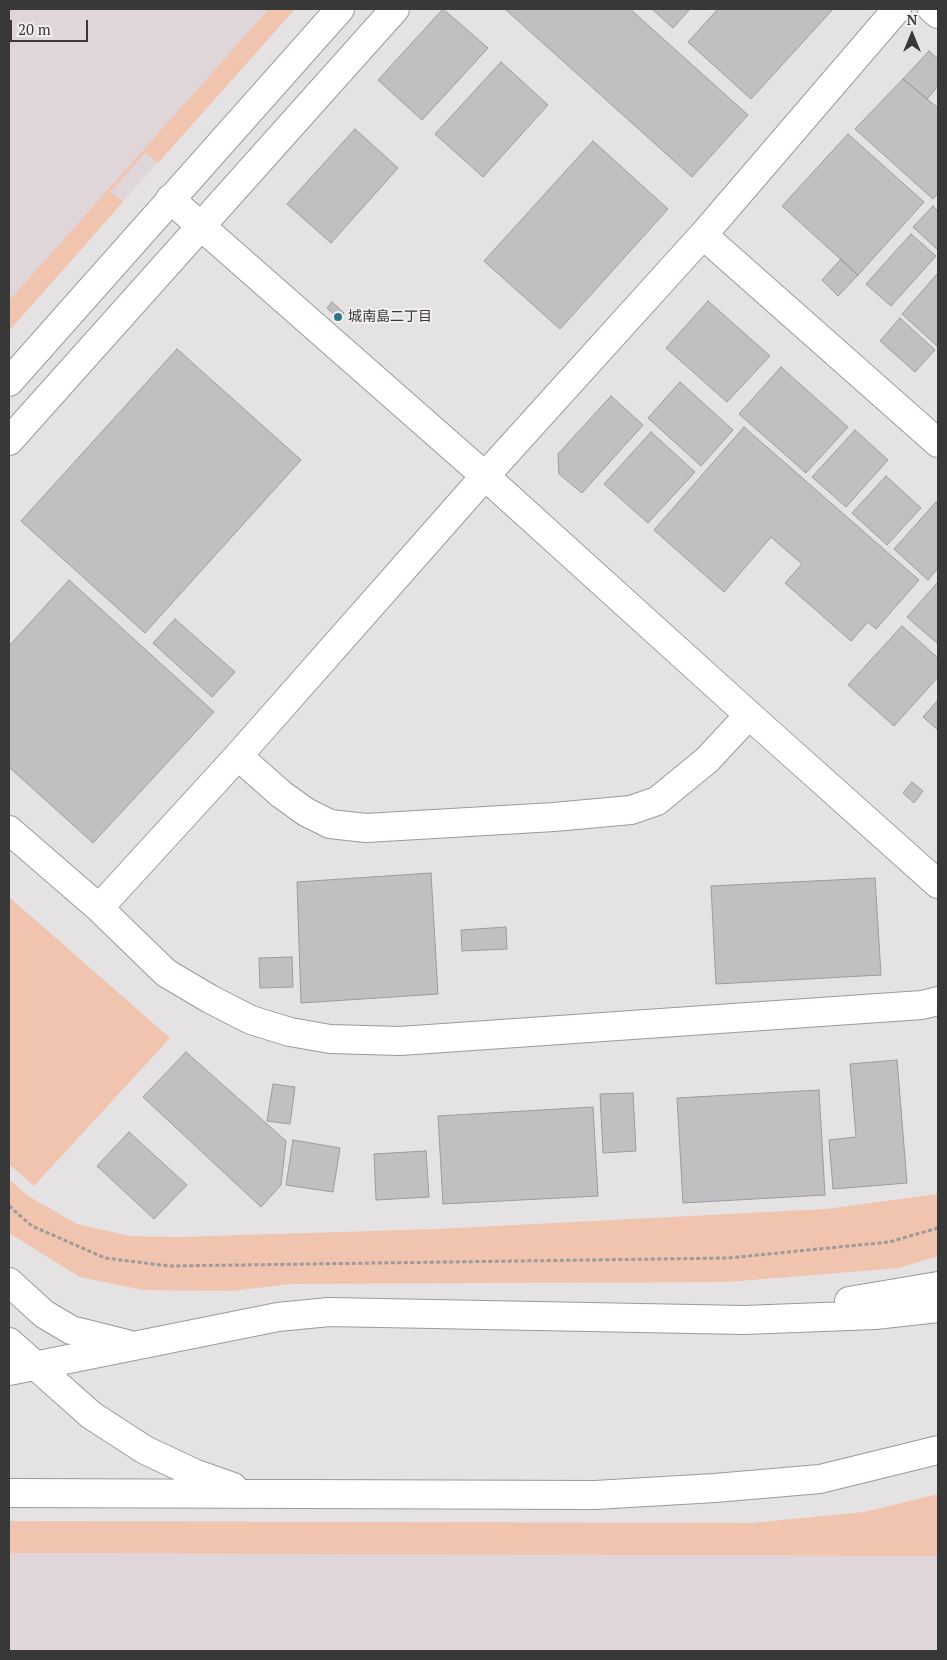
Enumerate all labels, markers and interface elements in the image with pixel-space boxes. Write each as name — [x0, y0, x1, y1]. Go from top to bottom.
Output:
scale bar — [12, 10, 90, 42]
north arrow — [887, 10, 937, 60]
text: N — [907, 10, 917, 29]
text: 20 m — [18, 19, 51, 39]
place label: 城南島二丁目 — [348, 309, 432, 325]
marker: 城南島二丁目 — [332, 311, 344, 323]

